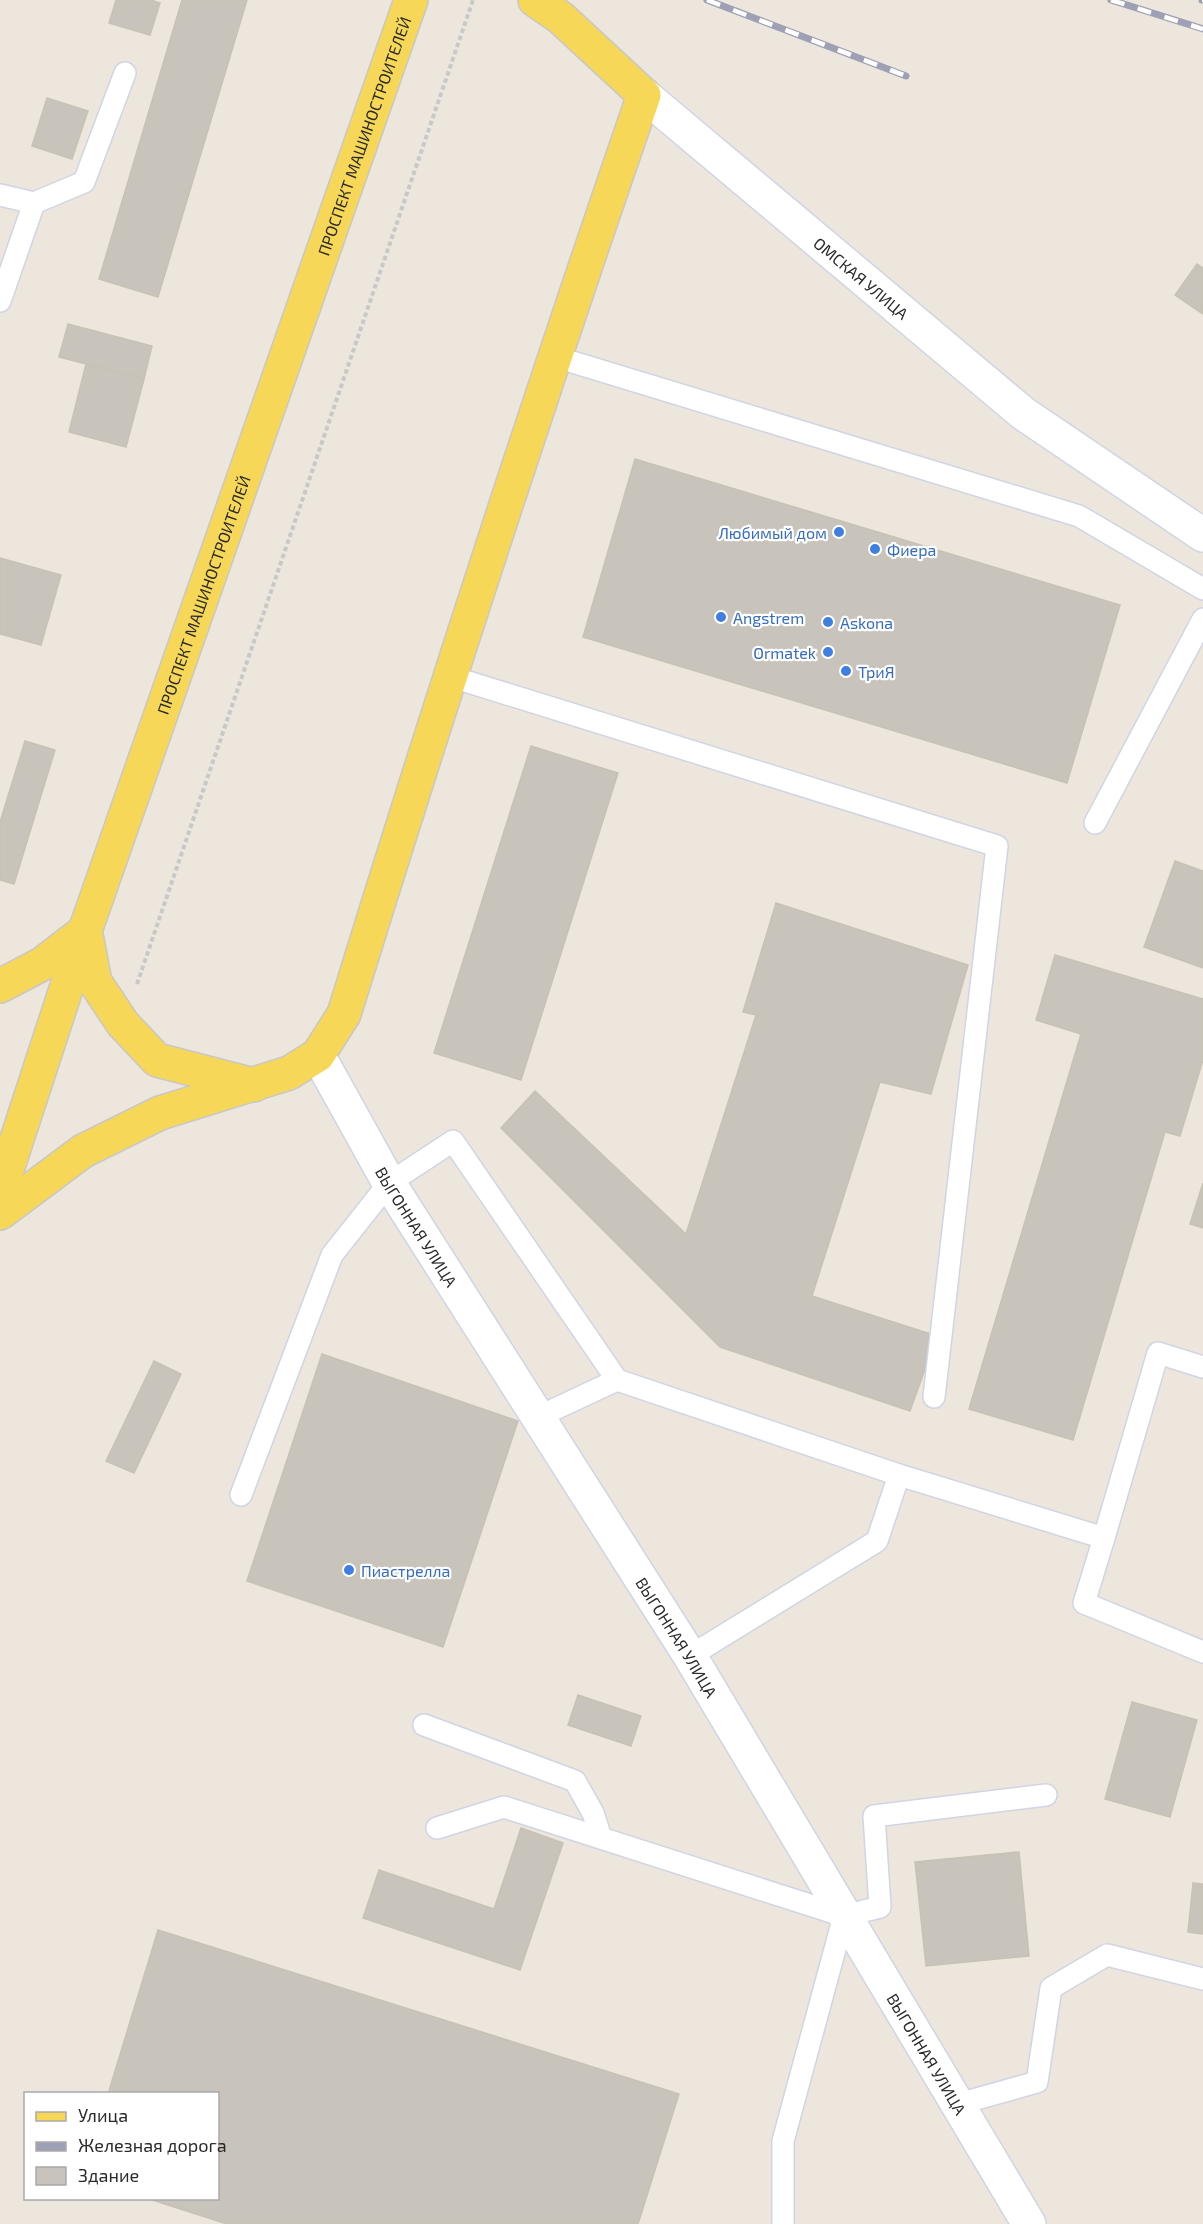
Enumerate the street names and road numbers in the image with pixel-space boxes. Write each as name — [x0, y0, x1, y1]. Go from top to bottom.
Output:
street label: ПРОСПЕКТ МАШИНОСТРОИТЕЛЕЙ — [313, 14, 414, 258]
street label: ОМСКАЯ УЛИЦА — [810, 233, 913, 323]
street label: ПРОСПЕКТ МАШИНОСТРОИТЕЛЕЙ — [152, 473, 253, 717]
street label: ВЫГОННАЯ УЛИЦА — [372, 1163, 462, 1290]
street label: ВЫГОННАЯ УЛИЦА — [633, 1573, 722, 1700]
street label: ВЫГОННАЯ УЛИЦА — [884, 1990, 971, 2118]

